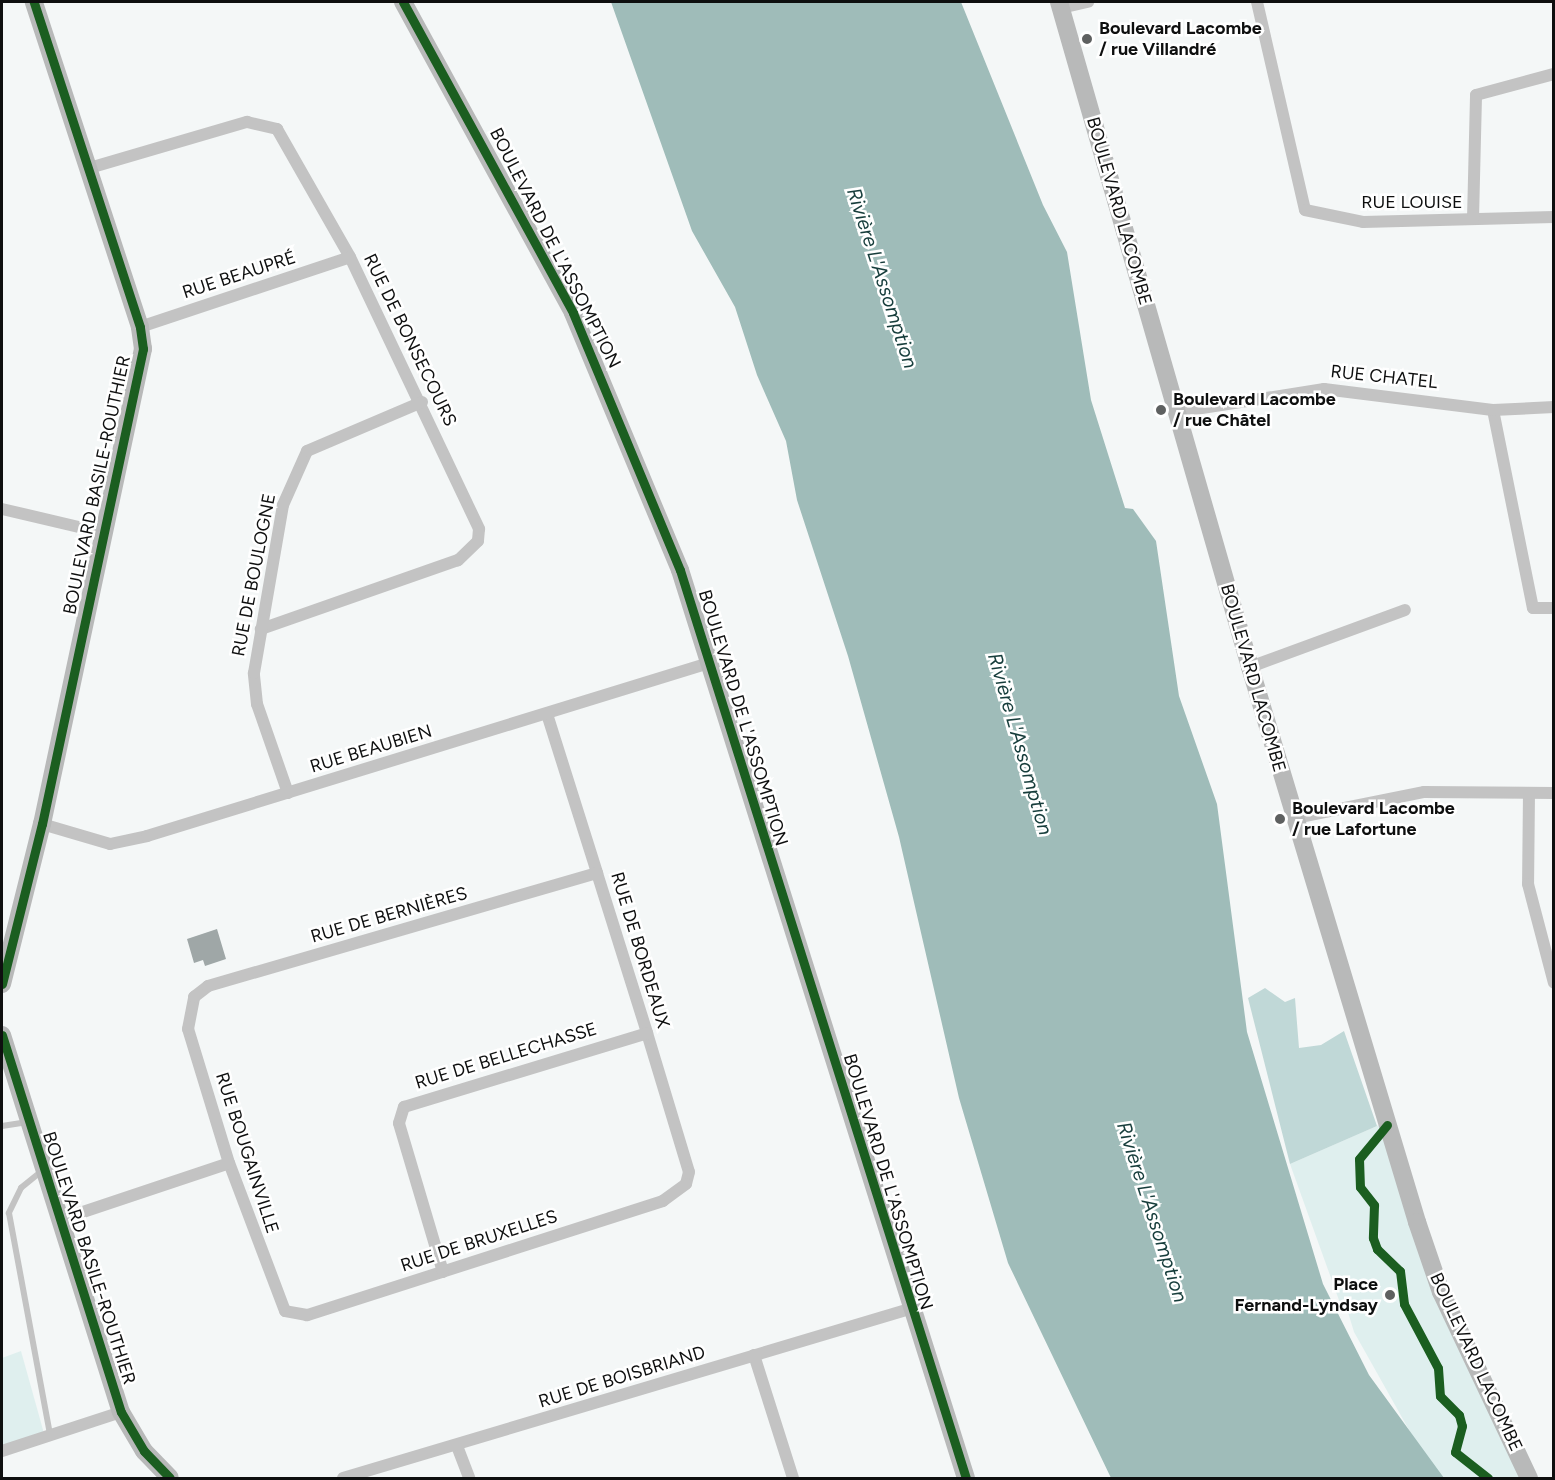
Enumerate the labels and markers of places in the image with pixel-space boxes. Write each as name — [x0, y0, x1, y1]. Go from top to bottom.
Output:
place label: Boulevard Lacombe / rue Villandré — [1099, 18, 1262, 60]
marker: Boulevard Lacombe / rue Villandré — [1080, 32, 1094, 46]
place label: Boulevard Lacombe / rue Châtel — [1173, 389, 1336, 432]
marker: Boulevard Lacombe / rue Châtel — [1154, 403, 1168, 417]
place label: Boulevard Lacombe / rue Lafortune — [1292, 798, 1455, 840]
marker: Boulevard Lacombe / rue Lafortune — [1273, 812, 1287, 826]
place label: Place Fernand-Lyndsay — [1235, 1274, 1378, 1316]
marker: Place Fernand-Lyndsay — [1383, 1288, 1397, 1302]

